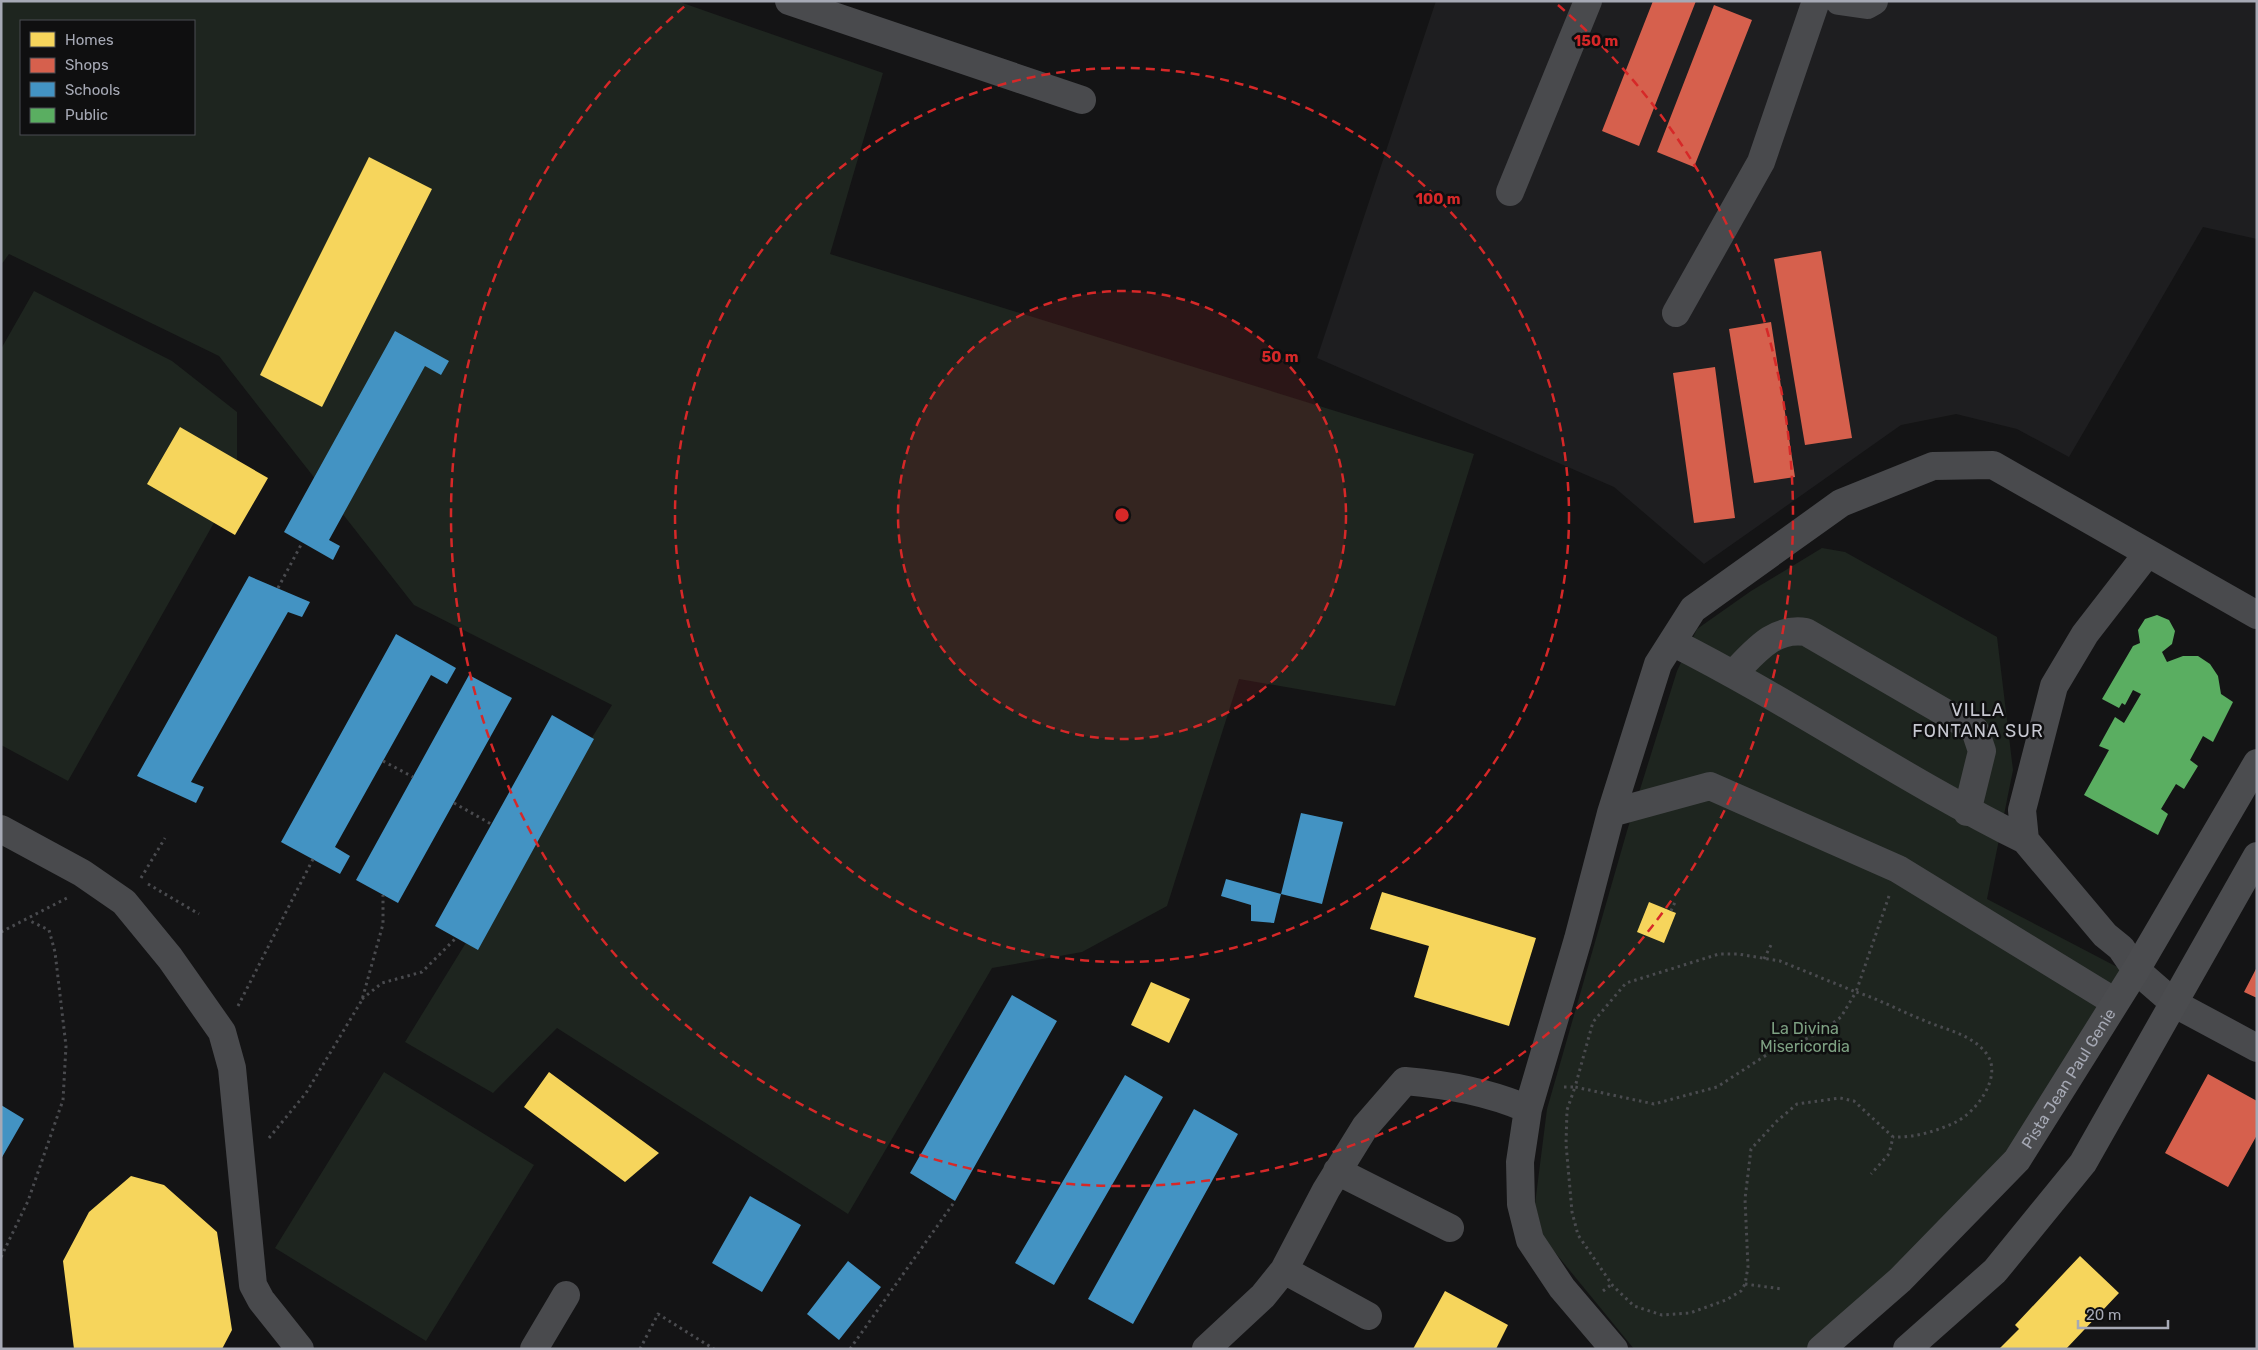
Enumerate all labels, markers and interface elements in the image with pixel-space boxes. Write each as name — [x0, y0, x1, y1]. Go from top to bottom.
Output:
legend — [20, 20, 195, 135]
text: Homes — [65, 31, 114, 49]
text: 150 m — [1574, 32, 1618, 50]
text: Shops — [65, 56, 109, 74]
text: Schools — [65, 81, 121, 99]
text: Public — [65, 106, 108, 124]
text: 100 m — [1416, 190, 1460, 208]
text: 50 m — [1262, 348, 1298, 366]
centre of rings — [1113, 506, 1131, 524]
district label: VILLA FONTANA SUR — [1912, 699, 2044, 742]
street label: Pista Jean Paul Genie — [2018, 1005, 2120, 1152]
park label: La Divina Misericordia — [1760, 1019, 1850, 1056]
scale bar — [2078, 1298, 2168, 1330]
text: 20 m — [2086, 1306, 2121, 1324]

